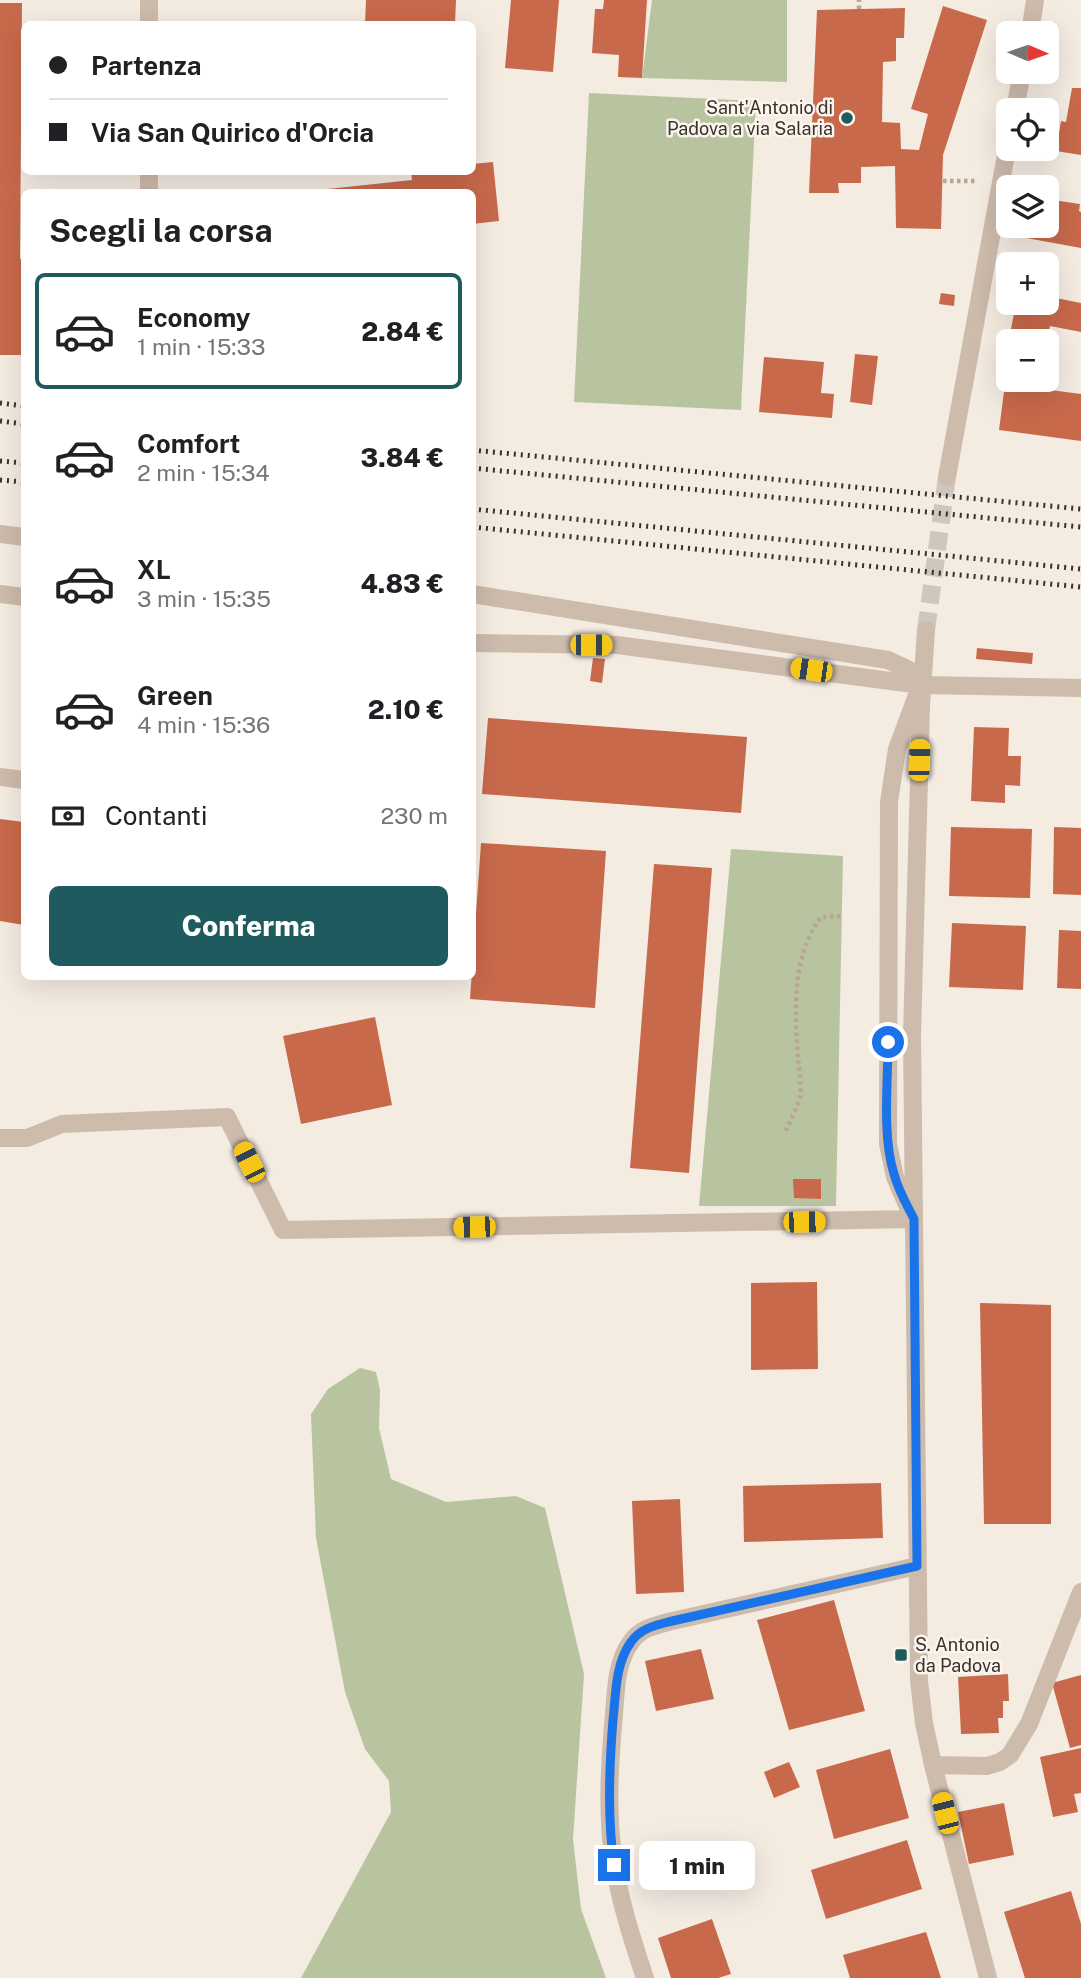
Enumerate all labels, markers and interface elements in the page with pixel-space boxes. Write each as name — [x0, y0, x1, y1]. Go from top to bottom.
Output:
north arrow — [996, 21, 1059, 84]
map controls — [996, 21, 1059, 392]
text: Partenza — [91, 50, 202, 81]
place label: Sant'Antonio di Padova a via Salaria — [667, 97, 833, 139]
button: locate — [996, 98, 1059, 161]
marker: Sant'Antonio di Padova a via Salaria — [839, 110, 855, 126]
text: Via San Quirico d'Orcia — [91, 117, 374, 148]
button: layers — [996, 175, 1059, 238]
text: Scegli la corsa — [49, 212, 273, 249]
button: + — [996, 252, 1059, 315]
icon: car — [53, 300, 116, 363]
text: Economy — [137, 302, 250, 333]
text: 2.84 € — [361, 316, 444, 347]
button: − — [996, 329, 1059, 392]
text: 1 min · 15:33 — [137, 333, 265, 360]
icon: car — [53, 426, 116, 489]
text: Comfort — [137, 428, 240, 459]
text: 3.84 € — [361, 442, 444, 473]
text: 2 min · 15:34 — [137, 459, 270, 486]
icon: car — [53, 552, 116, 615]
text: XL — [137, 554, 171, 585]
text: 4.83 € — [360, 568, 444, 599]
text: 3 min · 15:35 — [137, 585, 271, 612]
car — [571, 635, 613, 656]
car — [789, 657, 834, 683]
icon: car — [53, 678, 116, 741]
text: Green — [137, 680, 213, 711]
text: 2.10 € — [368, 694, 444, 725]
text: 4 min · 15:36 — [137, 711, 270, 738]
car — [908, 739, 931, 781]
icon: cash — [49, 797, 87, 835]
text: Contanti — [105, 800, 207, 831]
text: 230 m — [380, 802, 448, 829]
button: Conferma — [49, 886, 448, 966]
route start — [872, 1026, 904, 1058]
car — [231, 1139, 268, 1185]
car — [783, 1211, 826, 1233]
car — [453, 1216, 496, 1238]
place label: S. Antonio da Padova — [915, 1634, 1001, 1676]
marker: S. Antonio da Padova — [893, 1647, 909, 1663]
car — [930, 1790, 961, 1836]
callout: 1 min — [638, 1840, 754, 1890]
route end — [598, 1849, 630, 1881]
text: 1 min — [669, 1852, 725, 1879]

